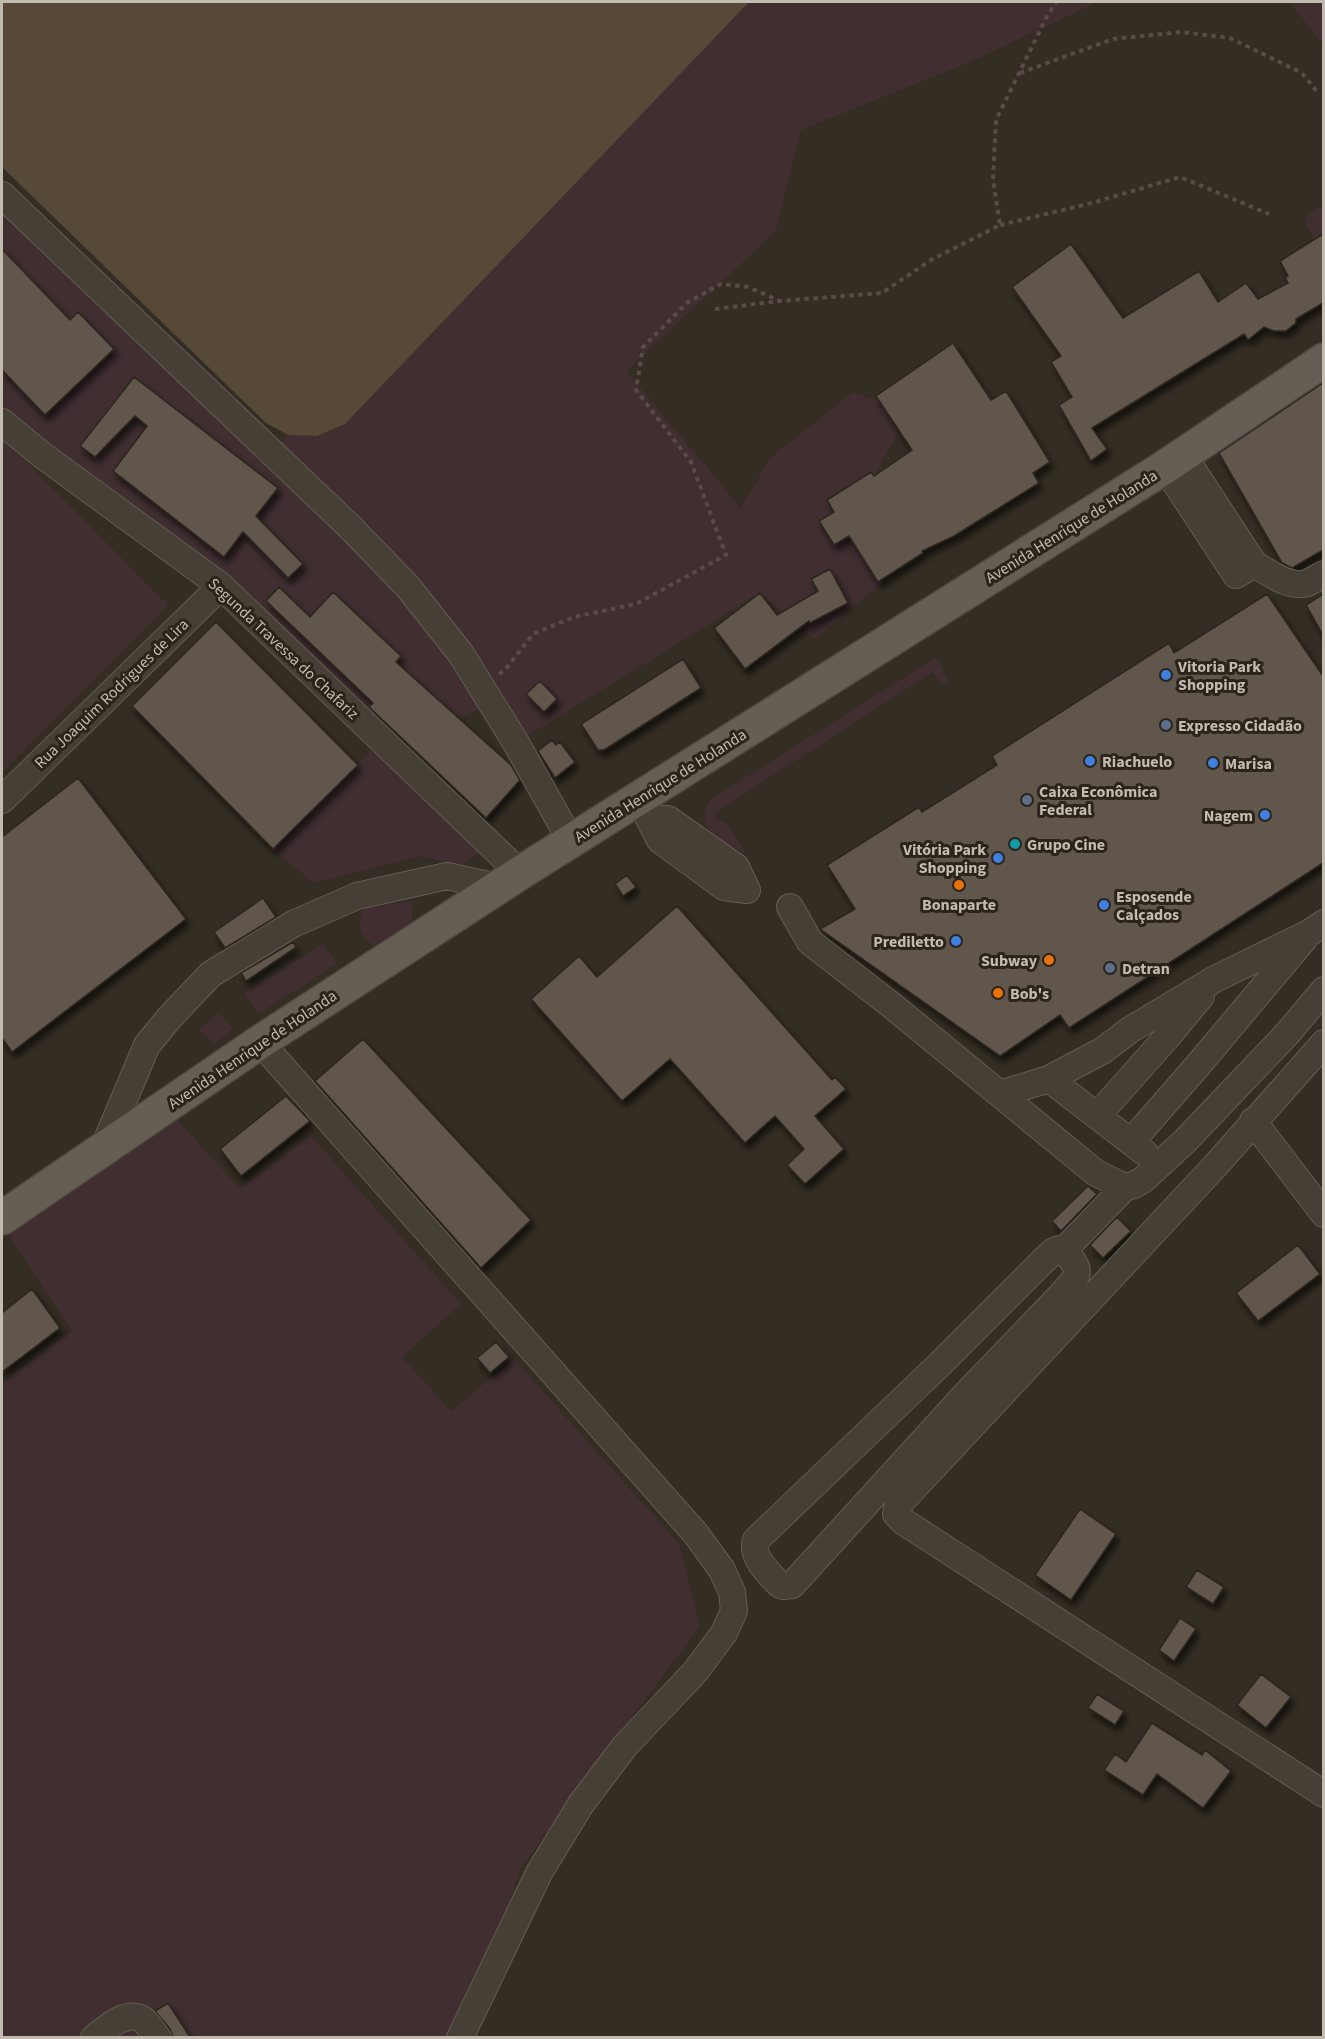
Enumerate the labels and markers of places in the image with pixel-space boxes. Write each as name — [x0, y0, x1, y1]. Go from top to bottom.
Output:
place label: Vitoria Park Shopping — [1177, 656, 1261, 696]
marker: Vitoria Park Shopping — [1159, 668, 1173, 682]
place label: Expresso Cidadão — [1178, 715, 1302, 737]
marker: Expresso Cidadão — [1159, 718, 1173, 732]
place label: Riachuelo — [1102, 751, 1172, 773]
place label: Marisa — [1225, 753, 1272, 775]
marker: Riachuelo — [1083, 754, 1097, 768]
marker: Marisa — [1206, 756, 1220, 770]
place label: Caixa Econômica Federal — [1039, 781, 1157, 821]
marker: Caixa Econômica Federal — [1020, 793, 1034, 807]
place label: Nagem — [1204, 805, 1253, 827]
marker: Nagem — [1258, 808, 1272, 822]
place label: Grupo Cine — [1027, 834, 1105, 856]
marker: Grupo Cine — [1008, 837, 1022, 851]
place label: Vitória Park Shopping — [902, 839, 986, 879]
marker: Vitória Park Shopping — [991, 851, 1005, 865]
marker: Bonaparte — [952, 878, 966, 892]
place label: Esposende Calçados — [1116, 886, 1192, 926]
place label: Bonaparte — [922, 894, 996, 916]
marker: Esposende Calçados — [1097, 898, 1111, 912]
place label: Prediletto — [873, 931, 944, 953]
marker: Prediletto — [949, 934, 963, 948]
place label: Subway — [981, 950, 1038, 972]
marker: Subway — [1042, 953, 1056, 967]
place label: Detran — [1122, 958, 1170, 980]
marker: Detran — [1103, 961, 1117, 975]
place label: Bob's — [1010, 983, 1049, 1005]
marker: Bob's — [991, 986, 1005, 1000]

